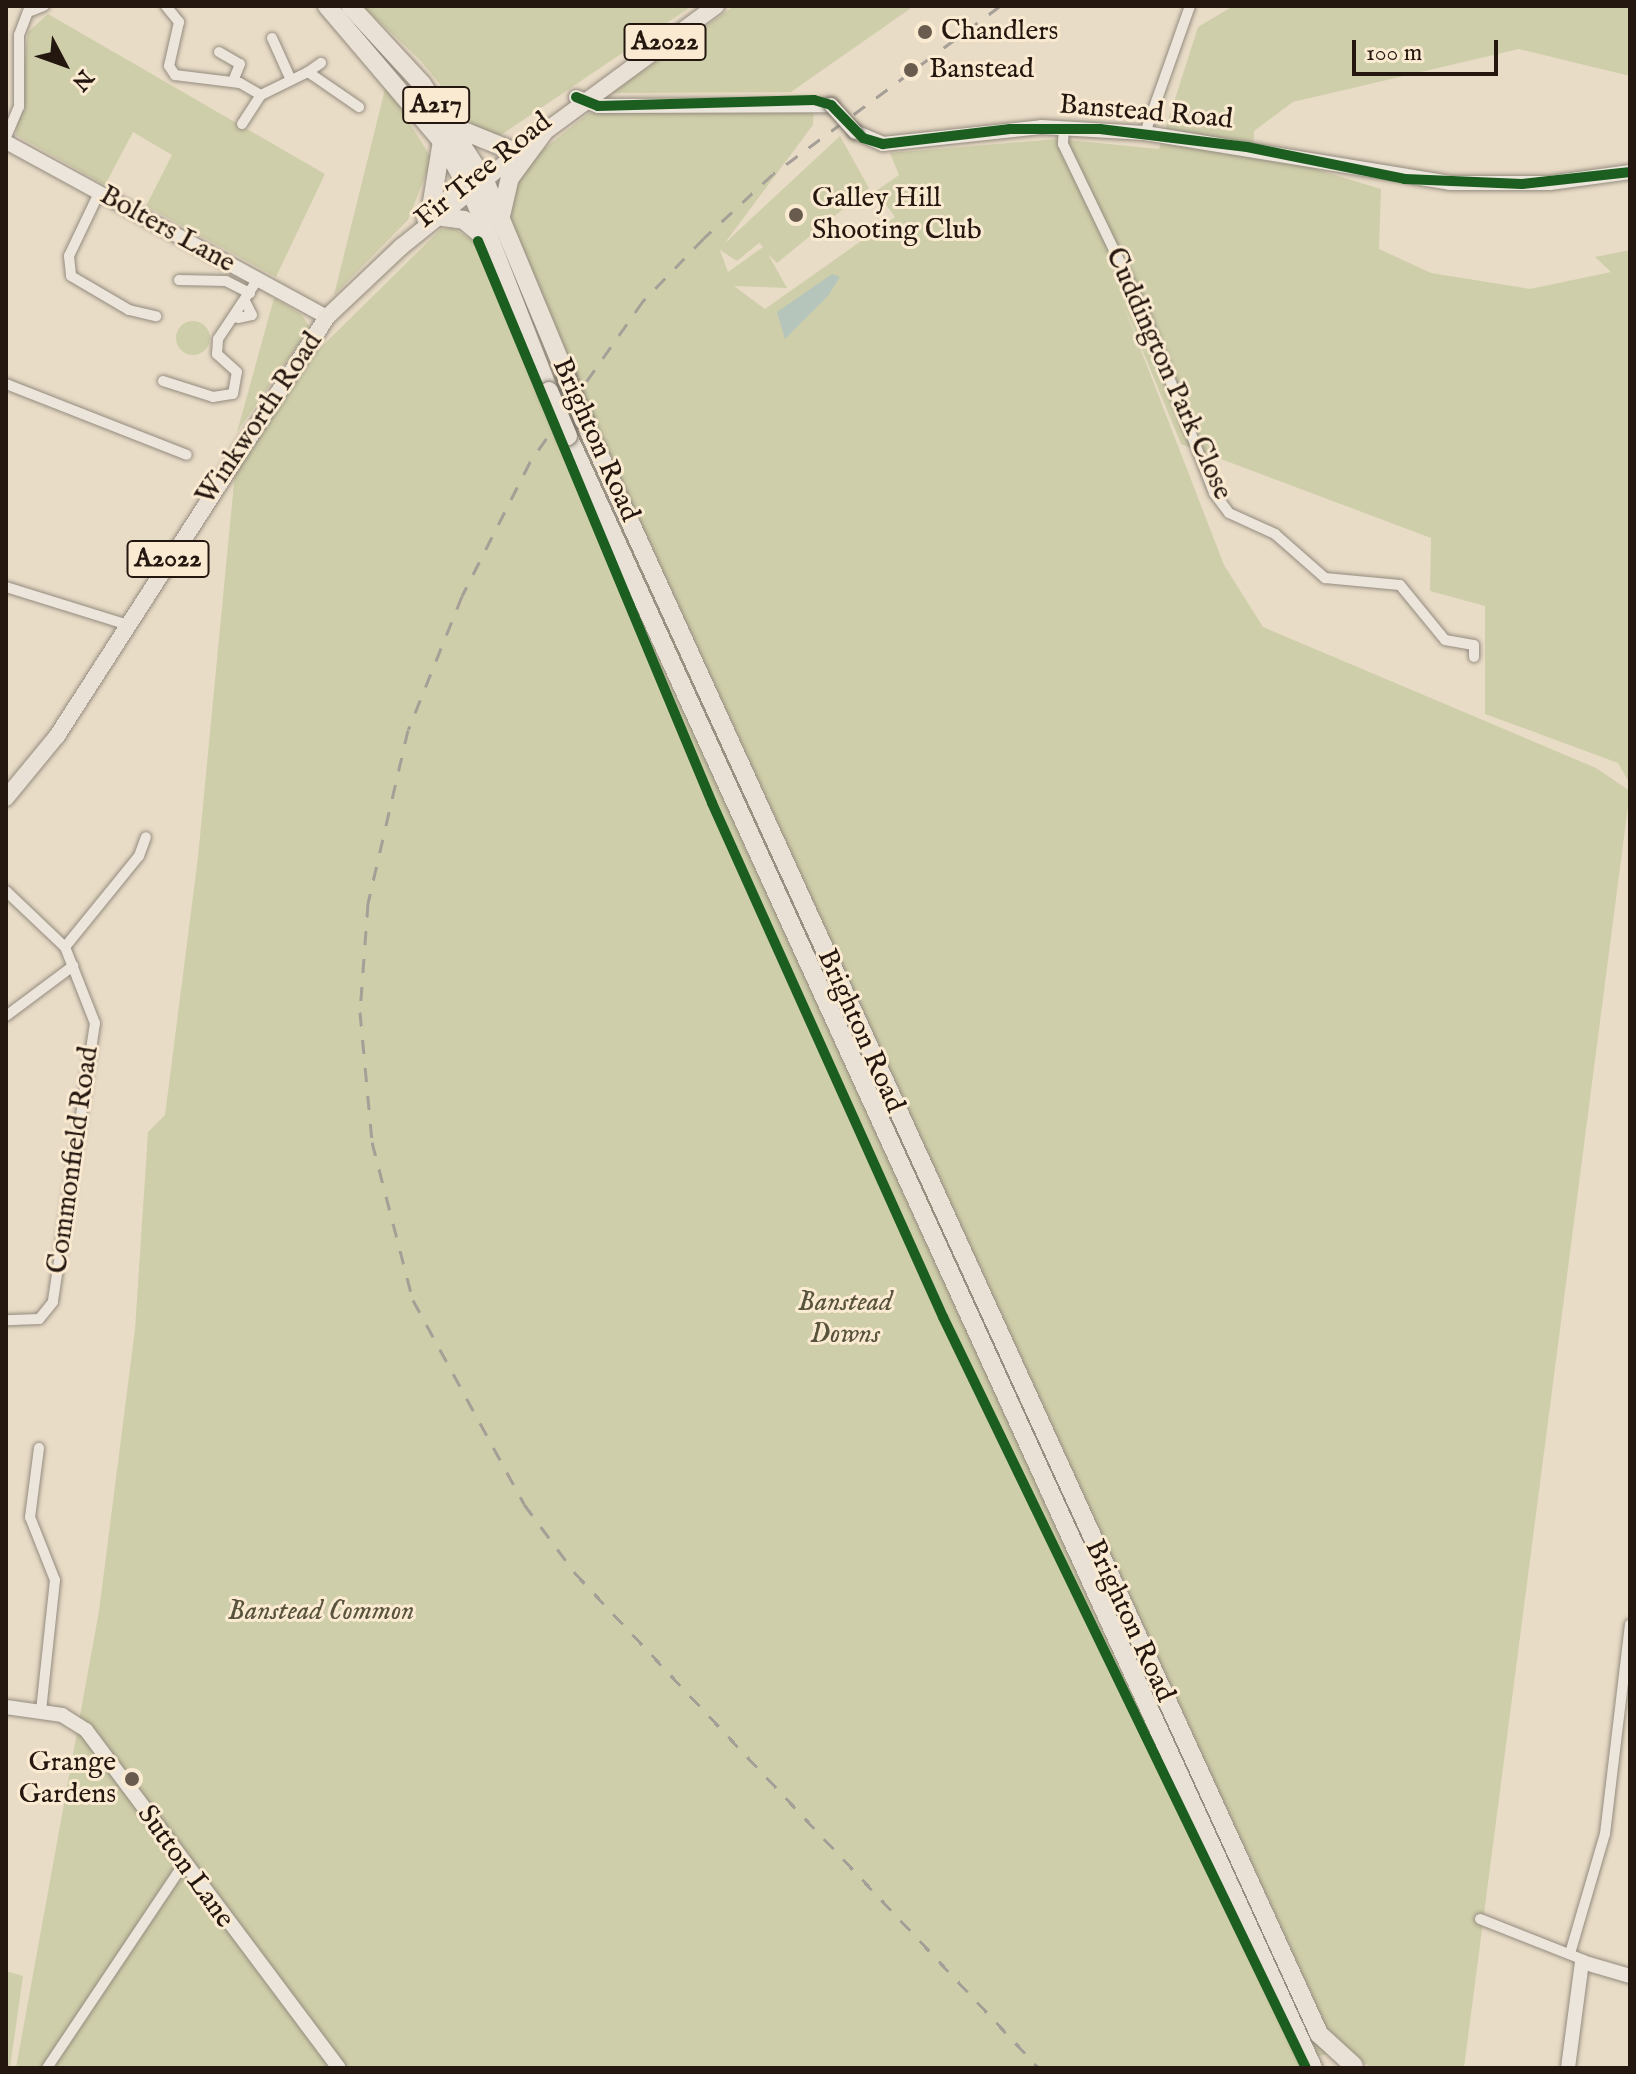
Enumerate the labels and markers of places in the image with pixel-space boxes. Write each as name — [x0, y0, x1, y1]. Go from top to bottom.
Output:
place label: Chandlers — [941, 15, 1058, 49]
marker: Chandlers — [916, 23, 934, 41]
place label: Banstead — [929, 53, 1034, 87]
marker: Banstead — [900, 59, 922, 81]
place label: Galley Hill Shooting Club — [812, 182, 982, 248]
marker: Galley Hill Shooting Club — [787, 206, 805, 224]
place label: Grange Gardens — [19, 1746, 116, 1812]
marker: Grange Gardens — [123, 1770, 141, 1788]

